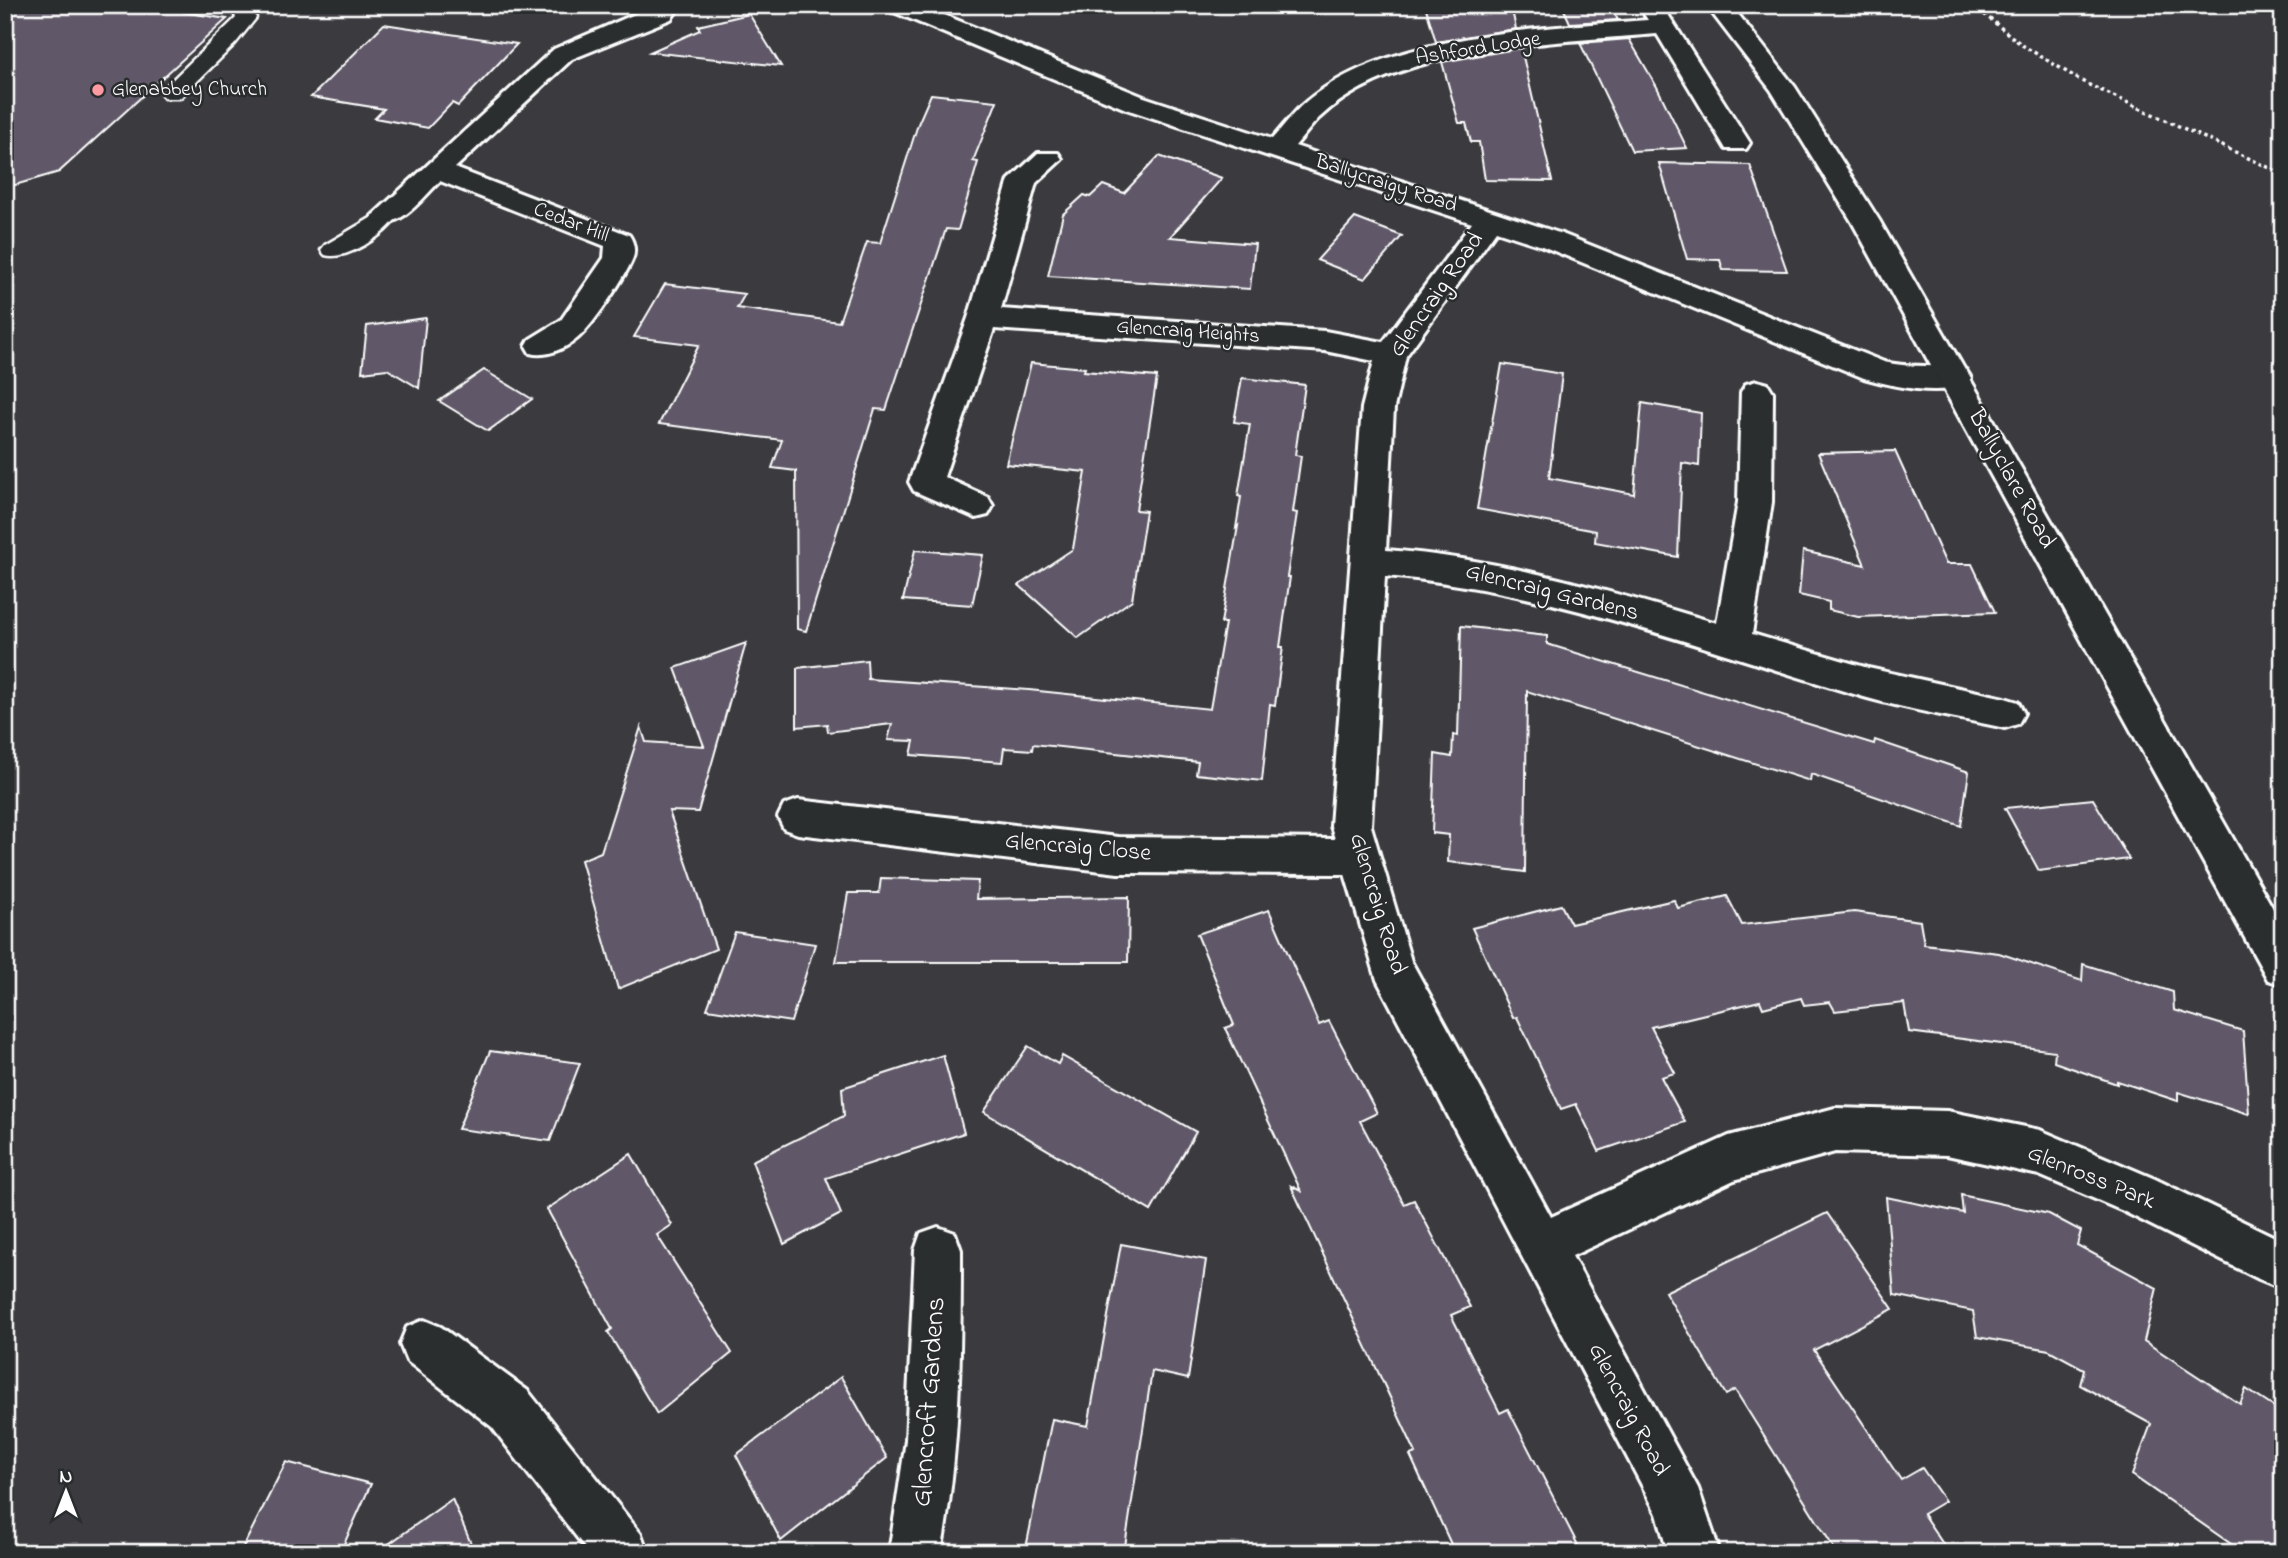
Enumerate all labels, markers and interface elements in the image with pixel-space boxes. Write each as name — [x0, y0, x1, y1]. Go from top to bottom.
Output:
street label: Ashford Lodge — [1413, 24, 1543, 76]
place label: Glenabbey Church — [112, 75, 267, 107]
marker: Glenabbey Church — [90, 82, 106, 98]
street label: Ballycraigy Road — [1309, 147, 1461, 223]
street label: Cedar Hill — [529, 195, 613, 251]
street label: Glencraig Road — [1381, 225, 1494, 365]
street label: Glencraig Heights — [1115, 312, 1261, 354]
street label: Ballyclare Road — [1957, 402, 2064, 556]
street label: Glencraig Gardens — [1462, 555, 1642, 631]
street label: Glencraig Close — [1004, 824, 1153, 872]
street label: Glencraig Road — [1339, 829, 1415, 979]
street label: Glenross Park — [2022, 1136, 2161, 1220]
street label: Glencroft Gardens — [902, 1296, 958, 1508]
street label: Glencraig Road — [1578, 1337, 1678, 1483]
north arrow — [32, 1456, 102, 1526]
text: N — [60, 1464, 73, 1491]

